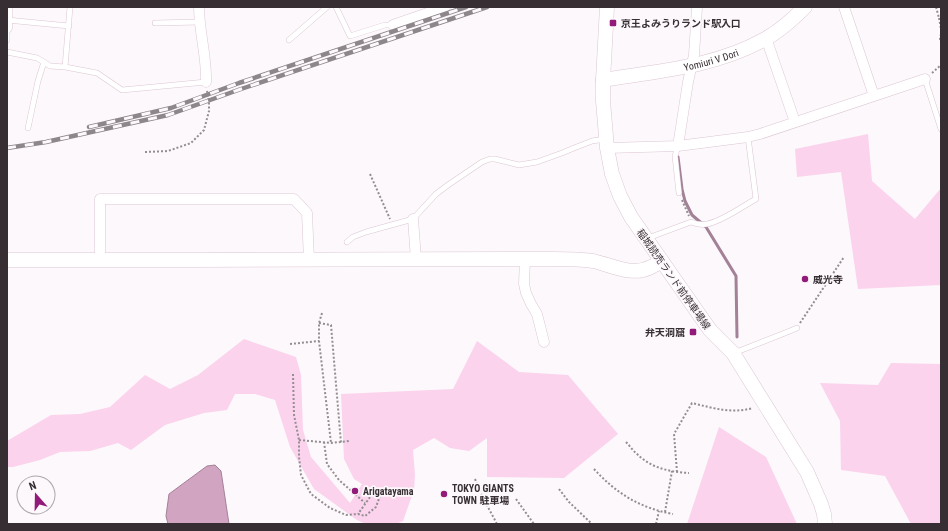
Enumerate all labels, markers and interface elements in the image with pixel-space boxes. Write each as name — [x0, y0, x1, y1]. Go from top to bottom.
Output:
marker: 京王よみうりランド駅入口 — [608, 18, 618, 28]
place label: 京王よみうりランド駅入口 — [621, 18, 741, 29]
street label: Yomiuri V Dori — [683, 47, 740, 73]
street label: 稲城読売ランド前停車場線 — [635, 227, 713, 332]
marker: 威光寺 — [800, 274, 810, 284]
place label: 威光寺 — [813, 274, 843, 285]
place label: 弁天洞窟 — [645, 327, 685, 338]
marker: 弁天洞窟 — [688, 327, 698, 337]
north arrow — [16, 475, 56, 515]
text: N — [27, 479, 38, 493]
place label: TOKYO GIANTS TOWN 駐車場 — [452, 483, 514, 506]
marker: Arigatayama — [350, 486, 360, 496]
place label: Arigatayama — [363, 486, 414, 497]
marker: TOKYO GIANTS TOWN 駐車場 — [439, 489, 449, 499]

